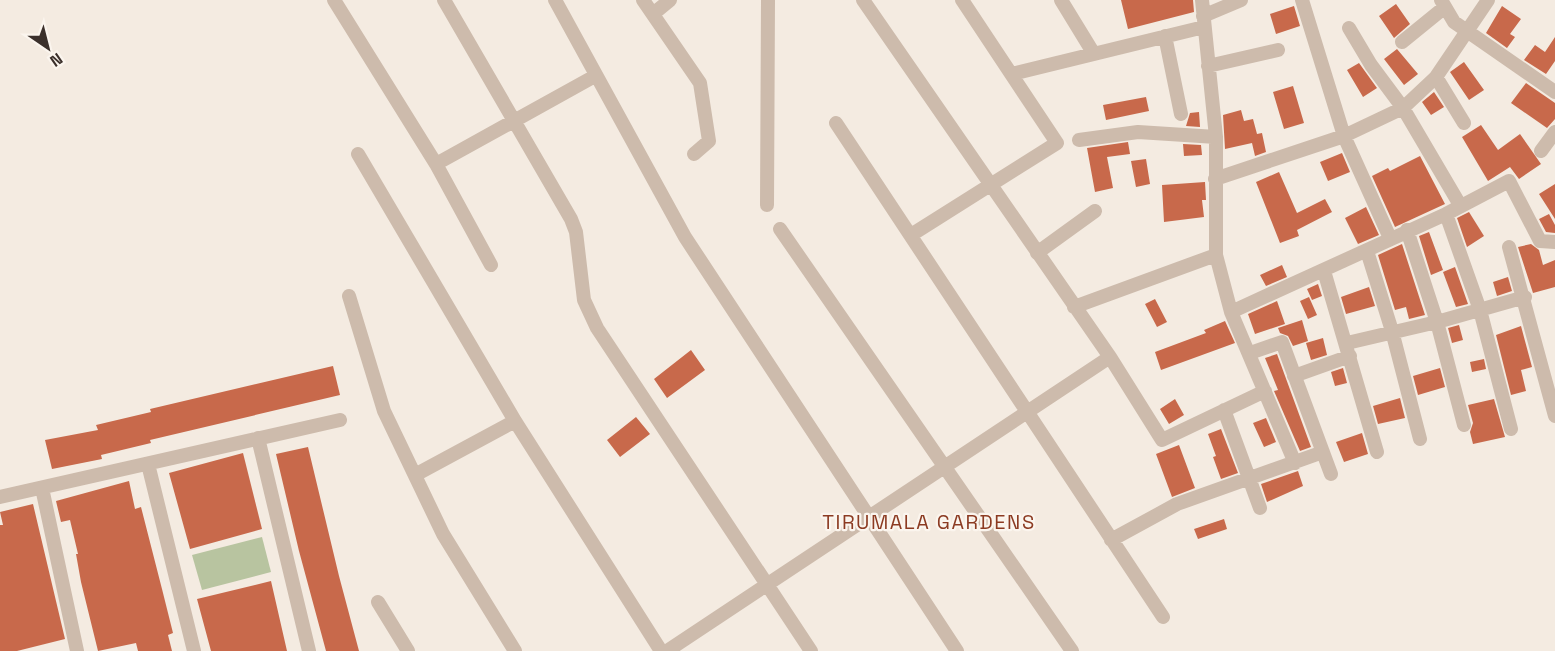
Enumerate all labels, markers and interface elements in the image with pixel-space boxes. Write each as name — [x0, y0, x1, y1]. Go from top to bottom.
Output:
north arrow — [18, 18, 78, 78]
text: N — [46, 48, 67, 72]
district label: TIRUMALA GARDENS — [822, 509, 1036, 535]

